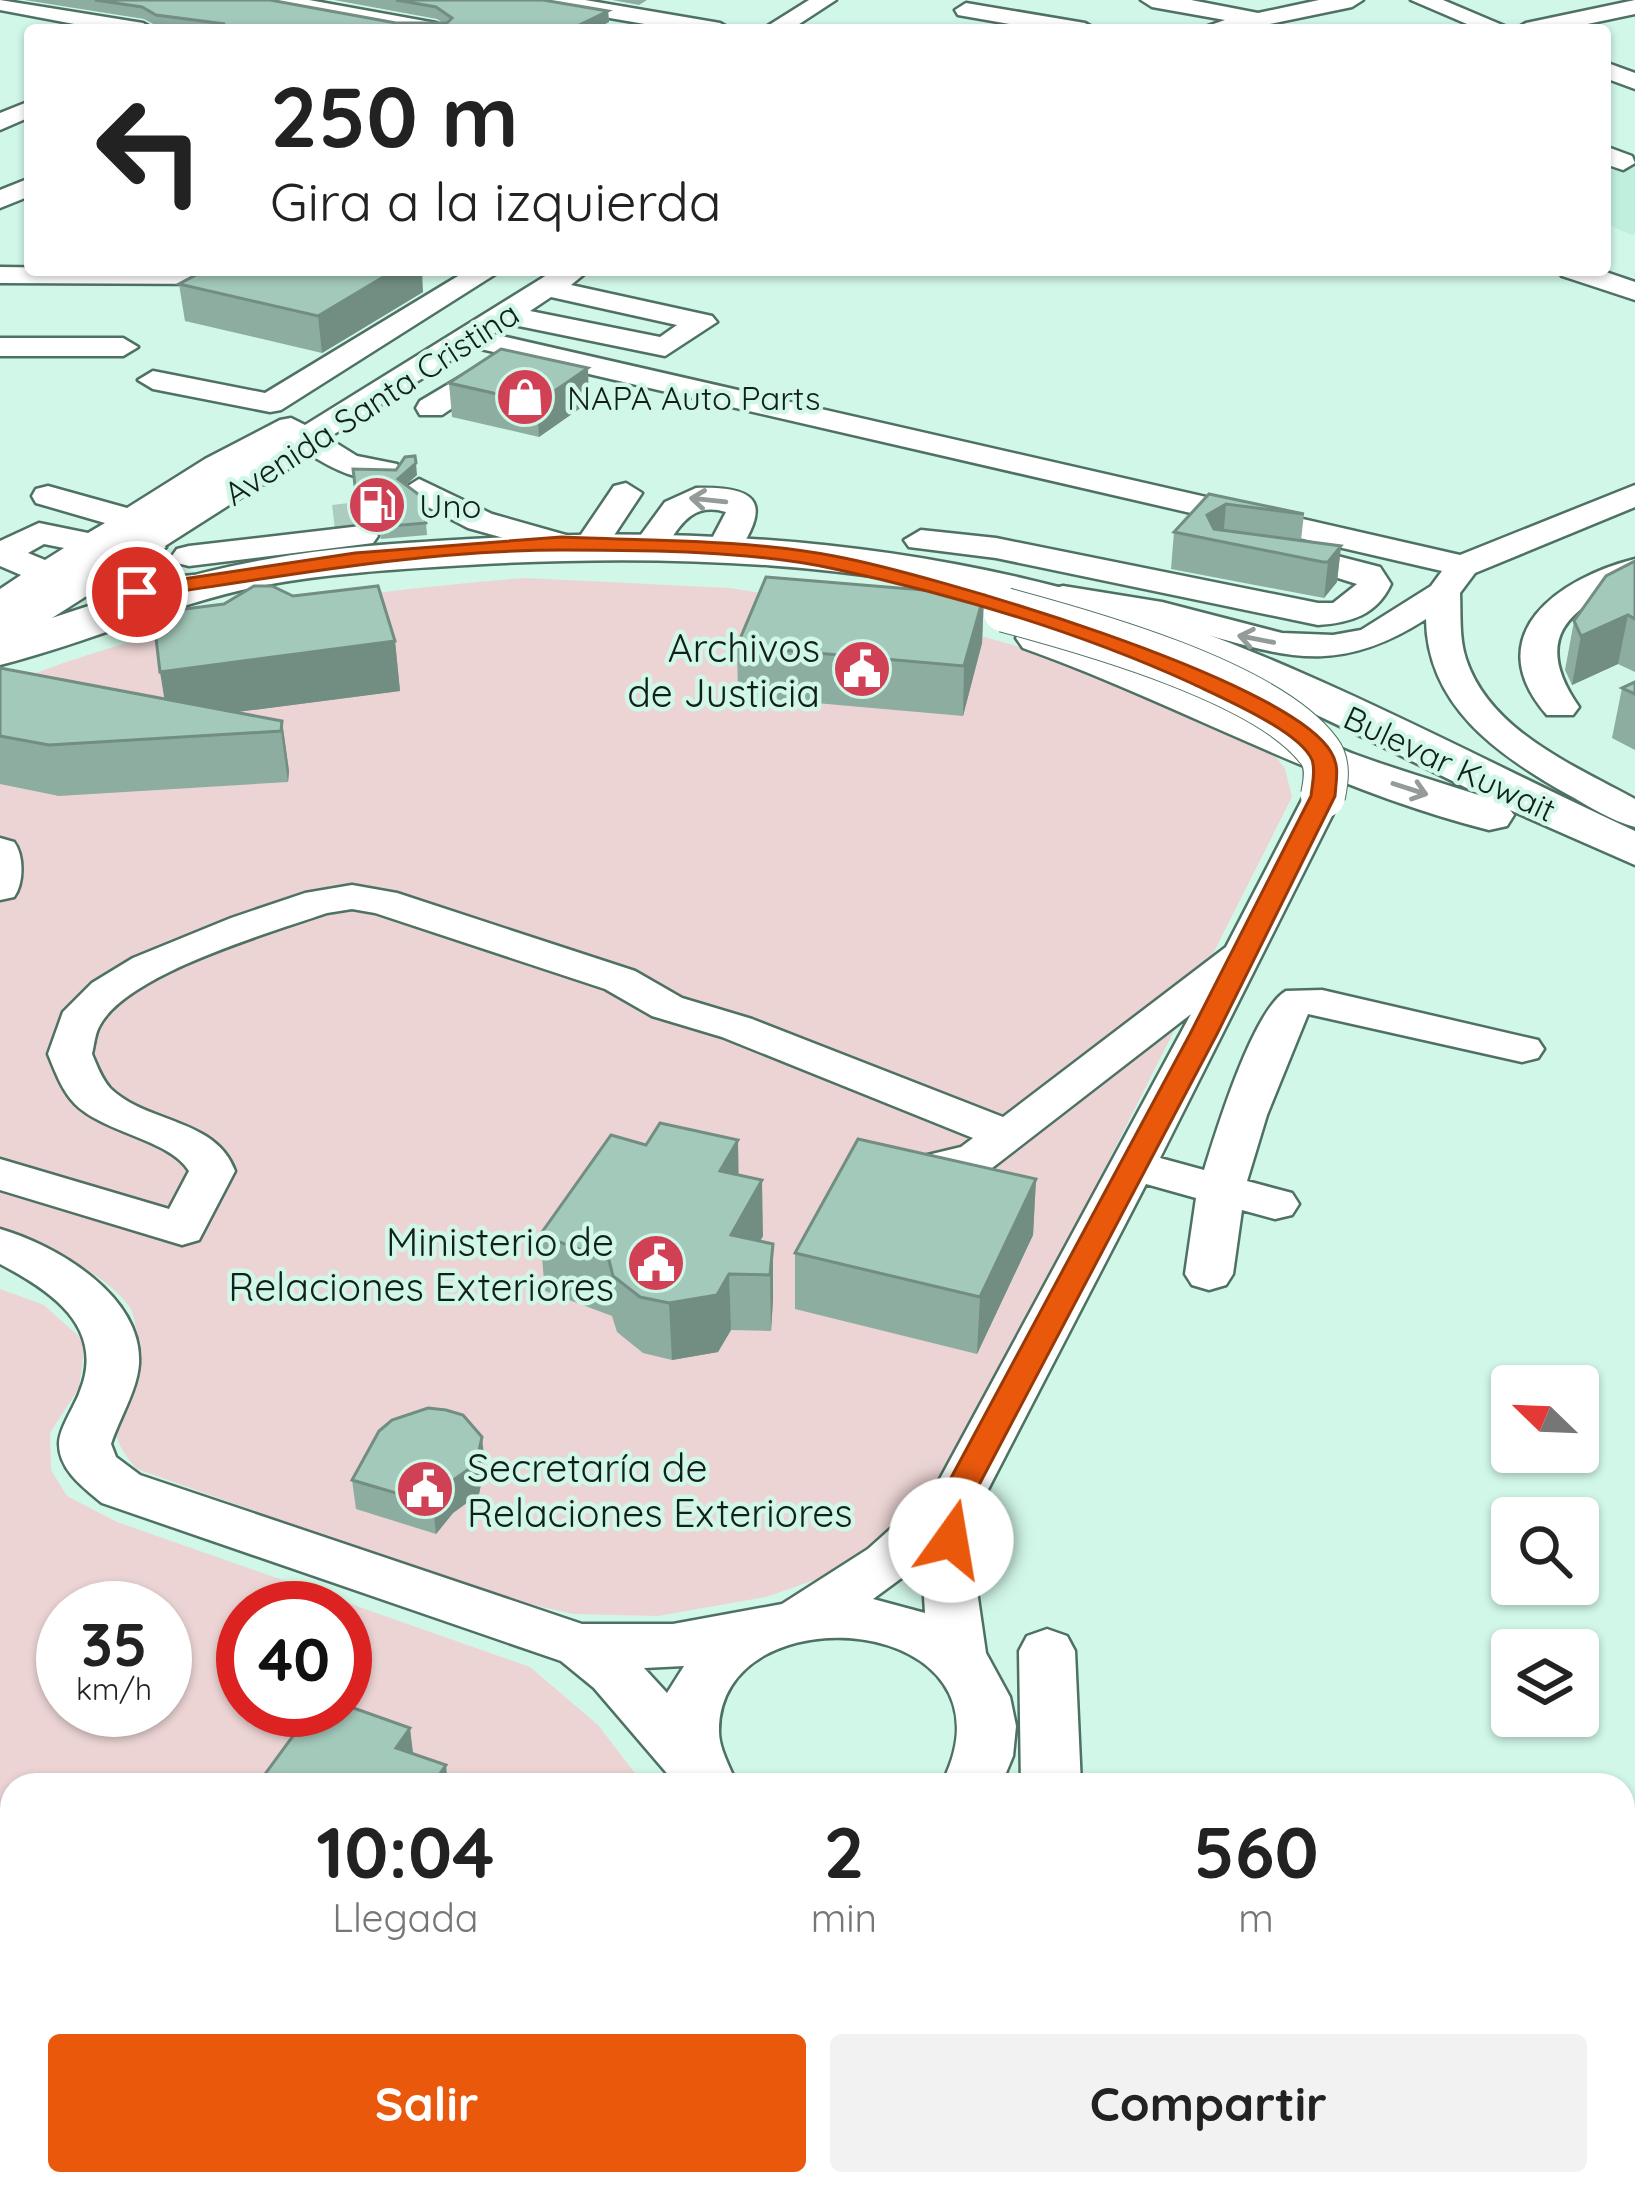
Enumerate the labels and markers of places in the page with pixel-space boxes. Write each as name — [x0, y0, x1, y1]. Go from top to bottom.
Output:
shop icon: NAPA Auto Parts — [494, 366, 556, 428]
place label: NAPA Auto Parts — [567, 377, 820, 418]
fuel station icon: Uno — [346, 474, 408, 536]
place label: Uno — [419, 485, 482, 526]
pin — [86, 541, 188, 643]
place label: Archivos de Justicia — [627, 623, 820, 717]
public building icon: Archivos de Justicia — [831, 638, 893, 700]
place label: Ministerio de Relaciones Exteriores — [228, 1217, 614, 1311]
public building icon: Ministerio de Relaciones Exteriores — [625, 1232, 687, 1294]
place label: Secretaría de Relaciones Exteriores — [467, 1443, 853, 1537]
public building icon: Secretaría de Relaciones Exteriores — [394, 1458, 456, 1520]

